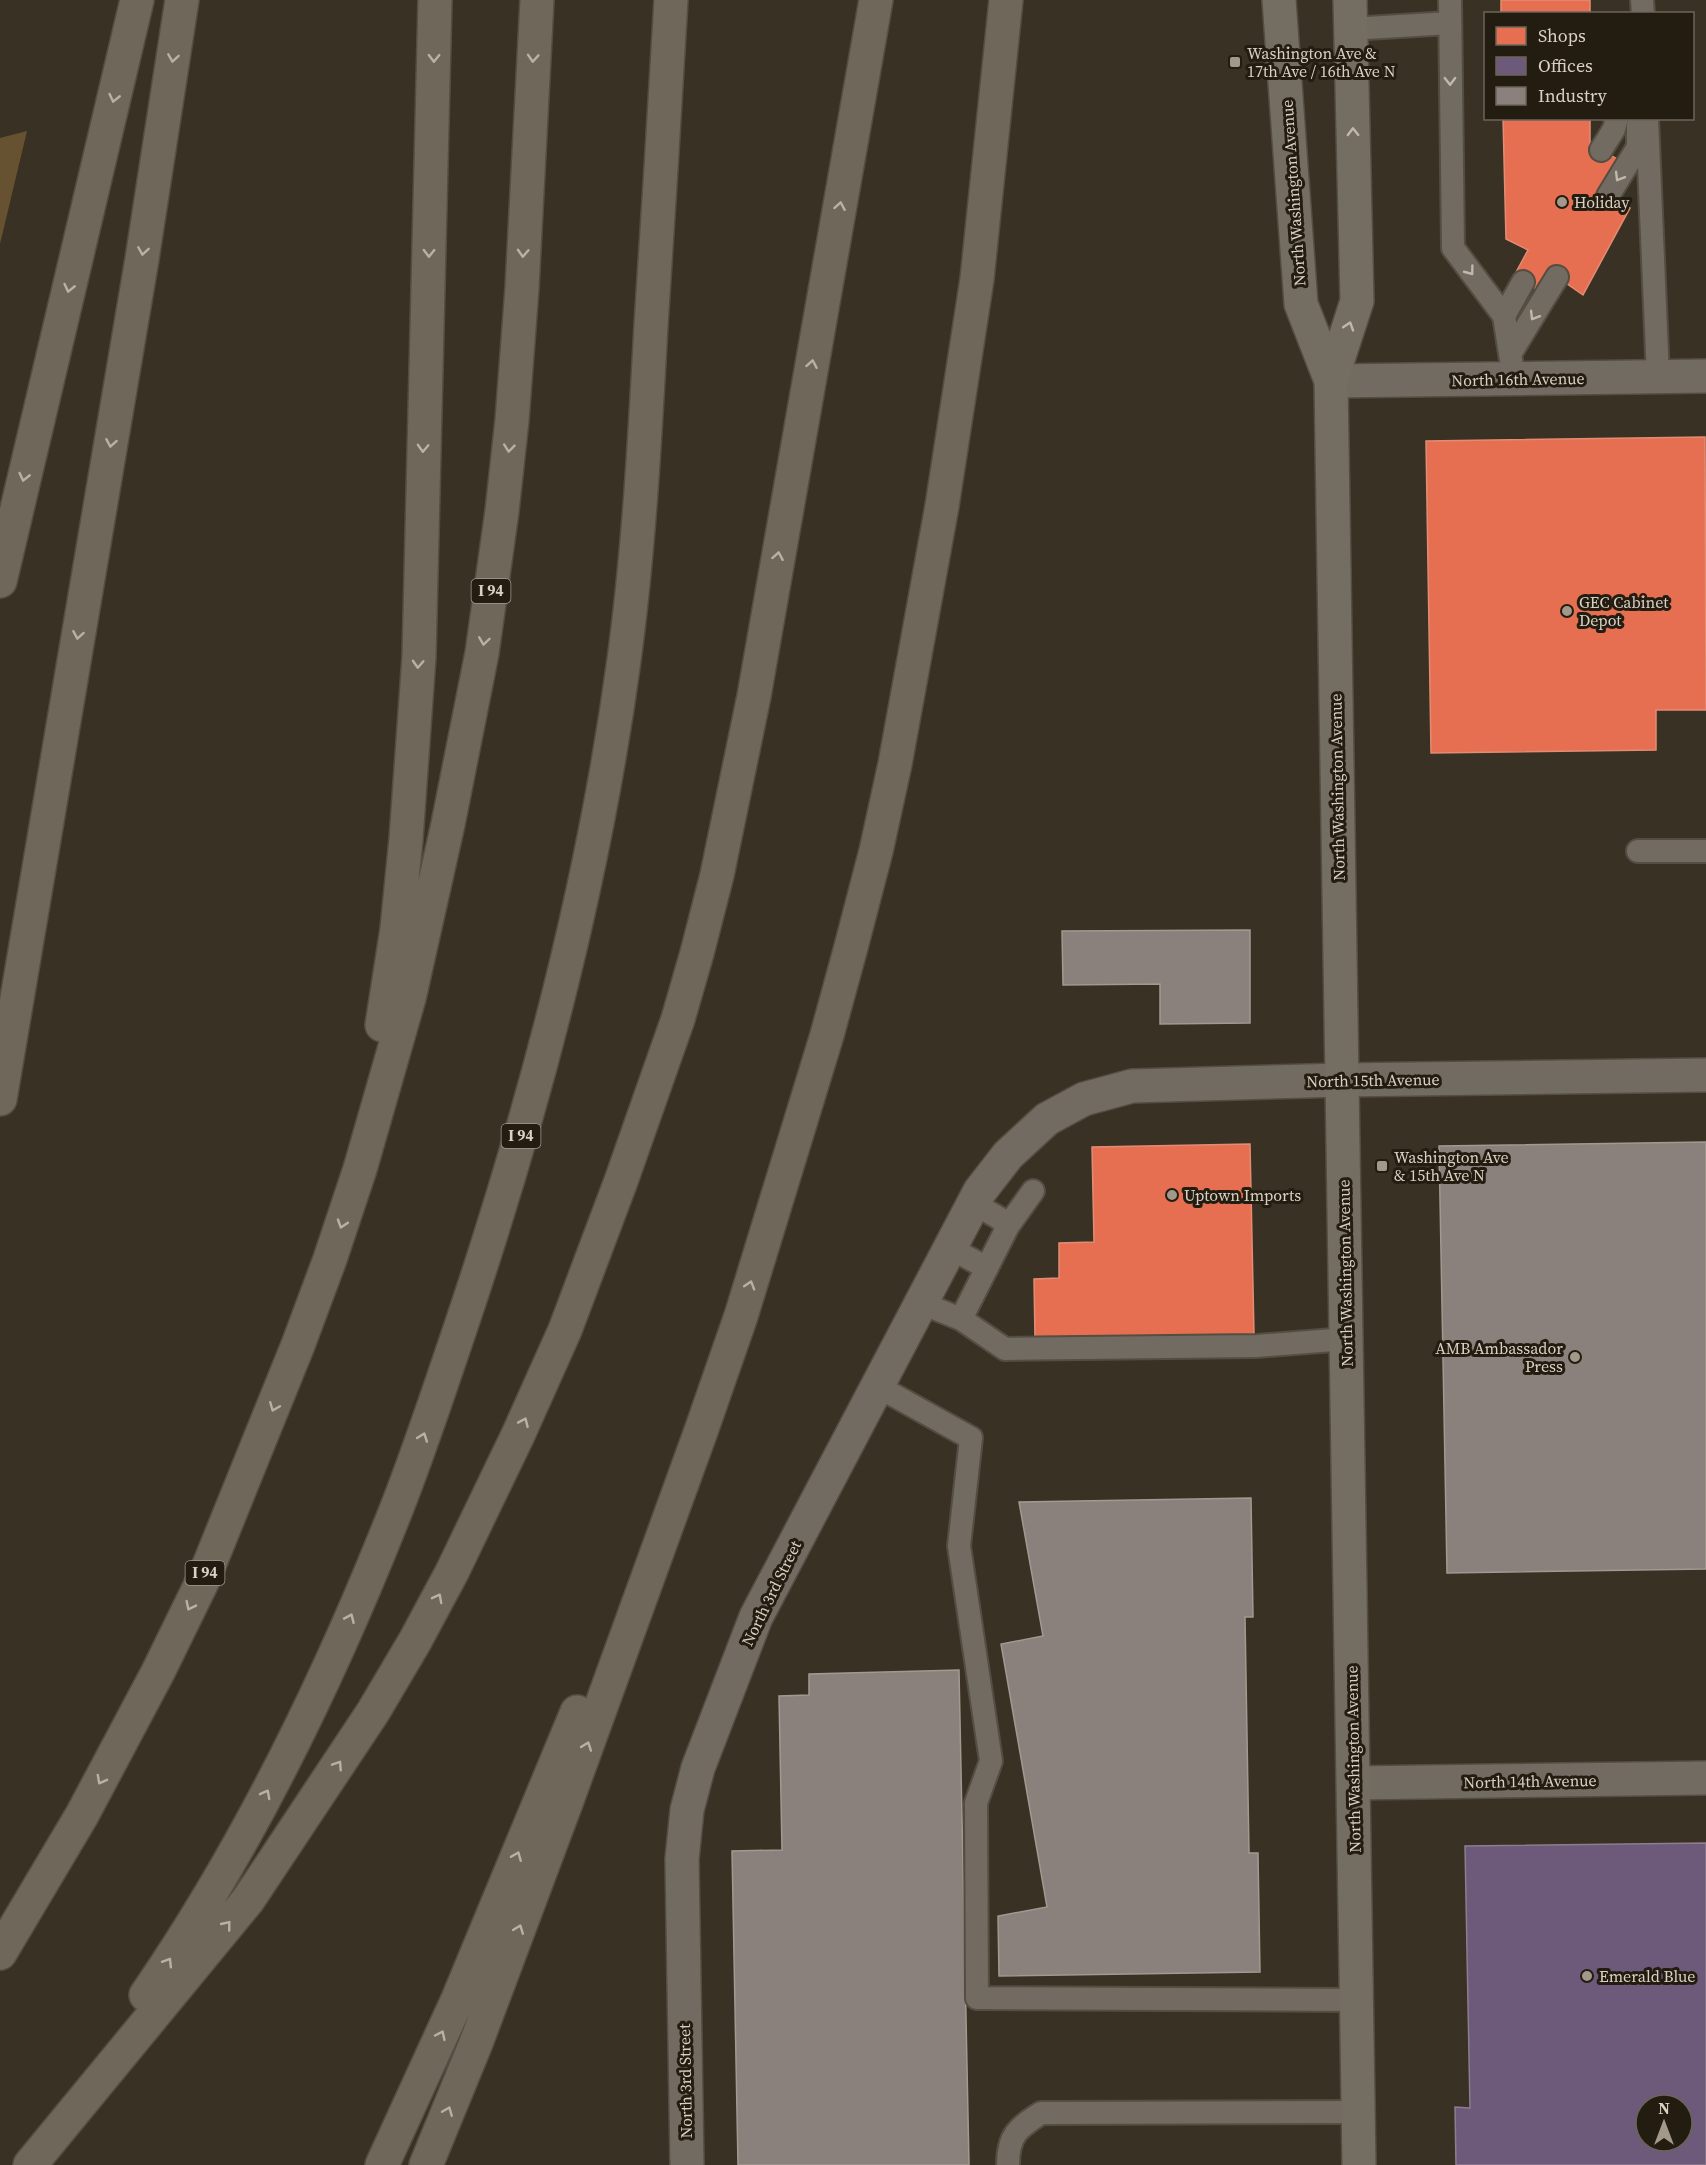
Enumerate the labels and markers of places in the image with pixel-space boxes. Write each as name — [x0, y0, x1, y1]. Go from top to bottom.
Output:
place label: Washington Ave & 17th Ave / 16th Ave N — [1247, 42, 1396, 82]
marker: Washington Ave & 17th Ave / 16th Ave N — [1228, 55, 1242, 69]
place label: Holiday — [1574, 191, 1630, 213]
marker: Holiday — [1555, 195, 1569, 209]
place label: GEC Cabinet Depot — [1579, 591, 1669, 631]
marker: GEC Cabinet Depot — [1560, 604, 1574, 618]
place label: Washington Ave & 15th Ave N — [1394, 1146, 1509, 1186]
marker: Washington Ave & 15th Ave N — [1375, 1159, 1389, 1173]
place label: Uptown Imports — [1184, 1184, 1301, 1206]
marker: Uptown Imports — [1165, 1188, 1179, 1202]
place label: AMB Ambassador Press — [1435, 1337, 1563, 1377]
marker: AMB Ambassador Press — [1568, 1350, 1582, 1364]
place label: Emerald Blue — [1599, 1965, 1695, 1987]
marker: Emerald Blue — [1580, 1969, 1594, 1983]

